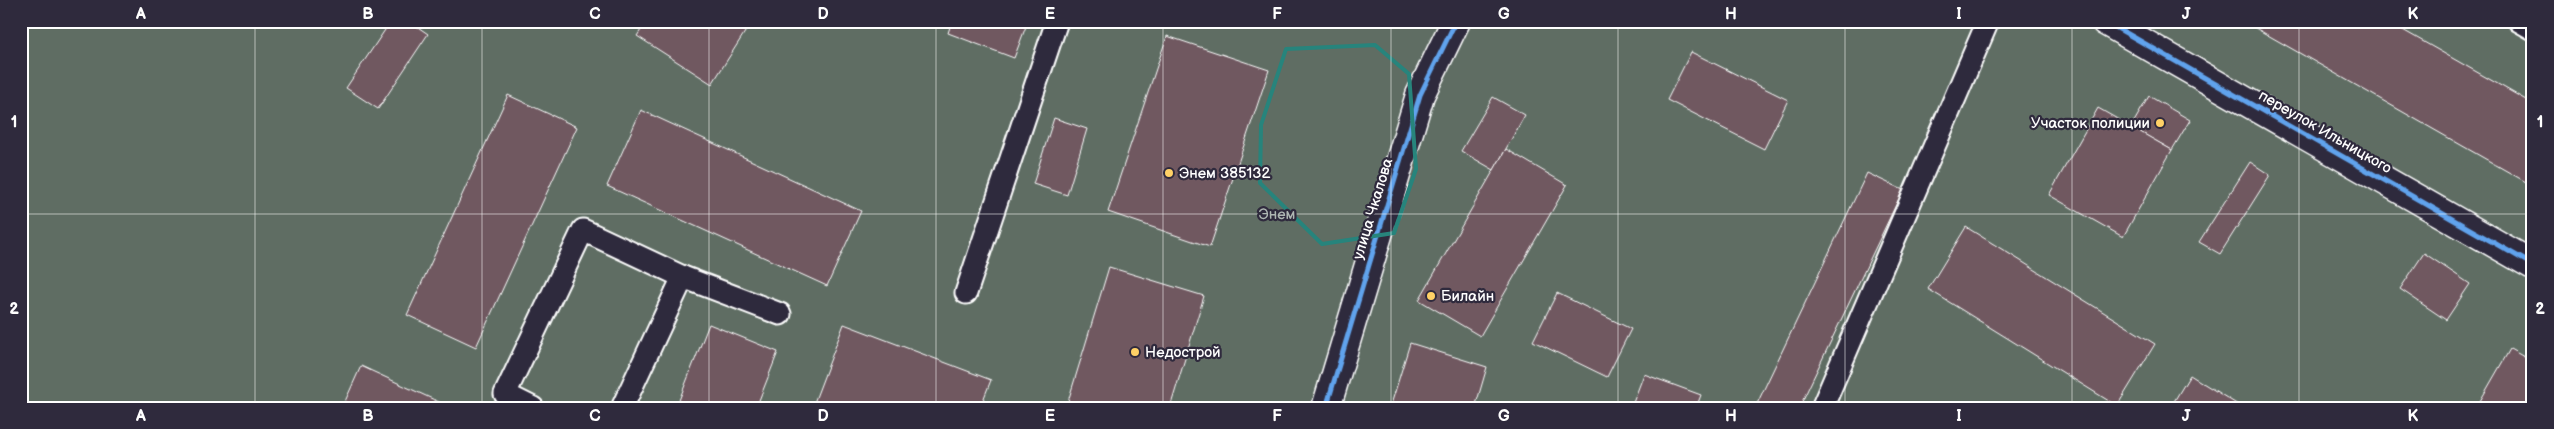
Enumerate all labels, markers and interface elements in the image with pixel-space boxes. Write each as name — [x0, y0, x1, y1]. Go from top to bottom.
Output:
text: A — [135, 5, 146, 24]
text: B — [362, 5, 374, 24]
text: C — [589, 5, 601, 24]
text: D — [817, 5, 829, 24]
text: E — [1045, 5, 1055, 24]
text: F — [1272, 5, 1282, 24]
text: G — [1498, 5, 1510, 24]
text: H — [1725, 5, 1737, 24]
text: I — [1956, 5, 1962, 24]
text: J — [2182, 5, 2191, 24]
text: K — [2408, 5, 2419, 24]
street label: переулок Ильницкого — [2255, 86, 2395, 178]
text: 1 — [11, 113, 17, 132]
text: 1 — [2537, 113, 2543, 132]
place label: Участок полиции — [2031, 114, 2150, 133]
marker: Участок полиции — [2154, 117, 2166, 129]
street label: улица Чкалова — [1349, 156, 1397, 262]
place label: Энем 385132 — [1179, 164, 1271, 183]
marker: Энем 385132 — [1163, 167, 1175, 179]
park label: Энем — [1259, 205, 1295, 224]
place label: Билайн — [1441, 287, 1494, 306]
marker: Билайн — [1425, 290, 1437, 302]
text: 2 — [9, 300, 19, 319]
text: 2 — [2535, 300, 2545, 319]
place label: Недострой — [1145, 343, 1221, 362]
marker: Недострой — [1129, 346, 1141, 358]
text: A — [135, 407, 146, 426]
text: B — [362, 407, 374, 426]
text: C — [589, 407, 601, 426]
text: D — [817, 407, 829, 426]
text: E — [1045, 407, 1055, 426]
text: F — [1272, 407, 1282, 426]
text: G — [1498, 407, 1510, 426]
text: H — [1725, 407, 1737, 426]
text: I — [1956, 407, 1962, 426]
text: J — [2182, 407, 2191, 426]
text: K — [2408, 407, 2419, 426]

